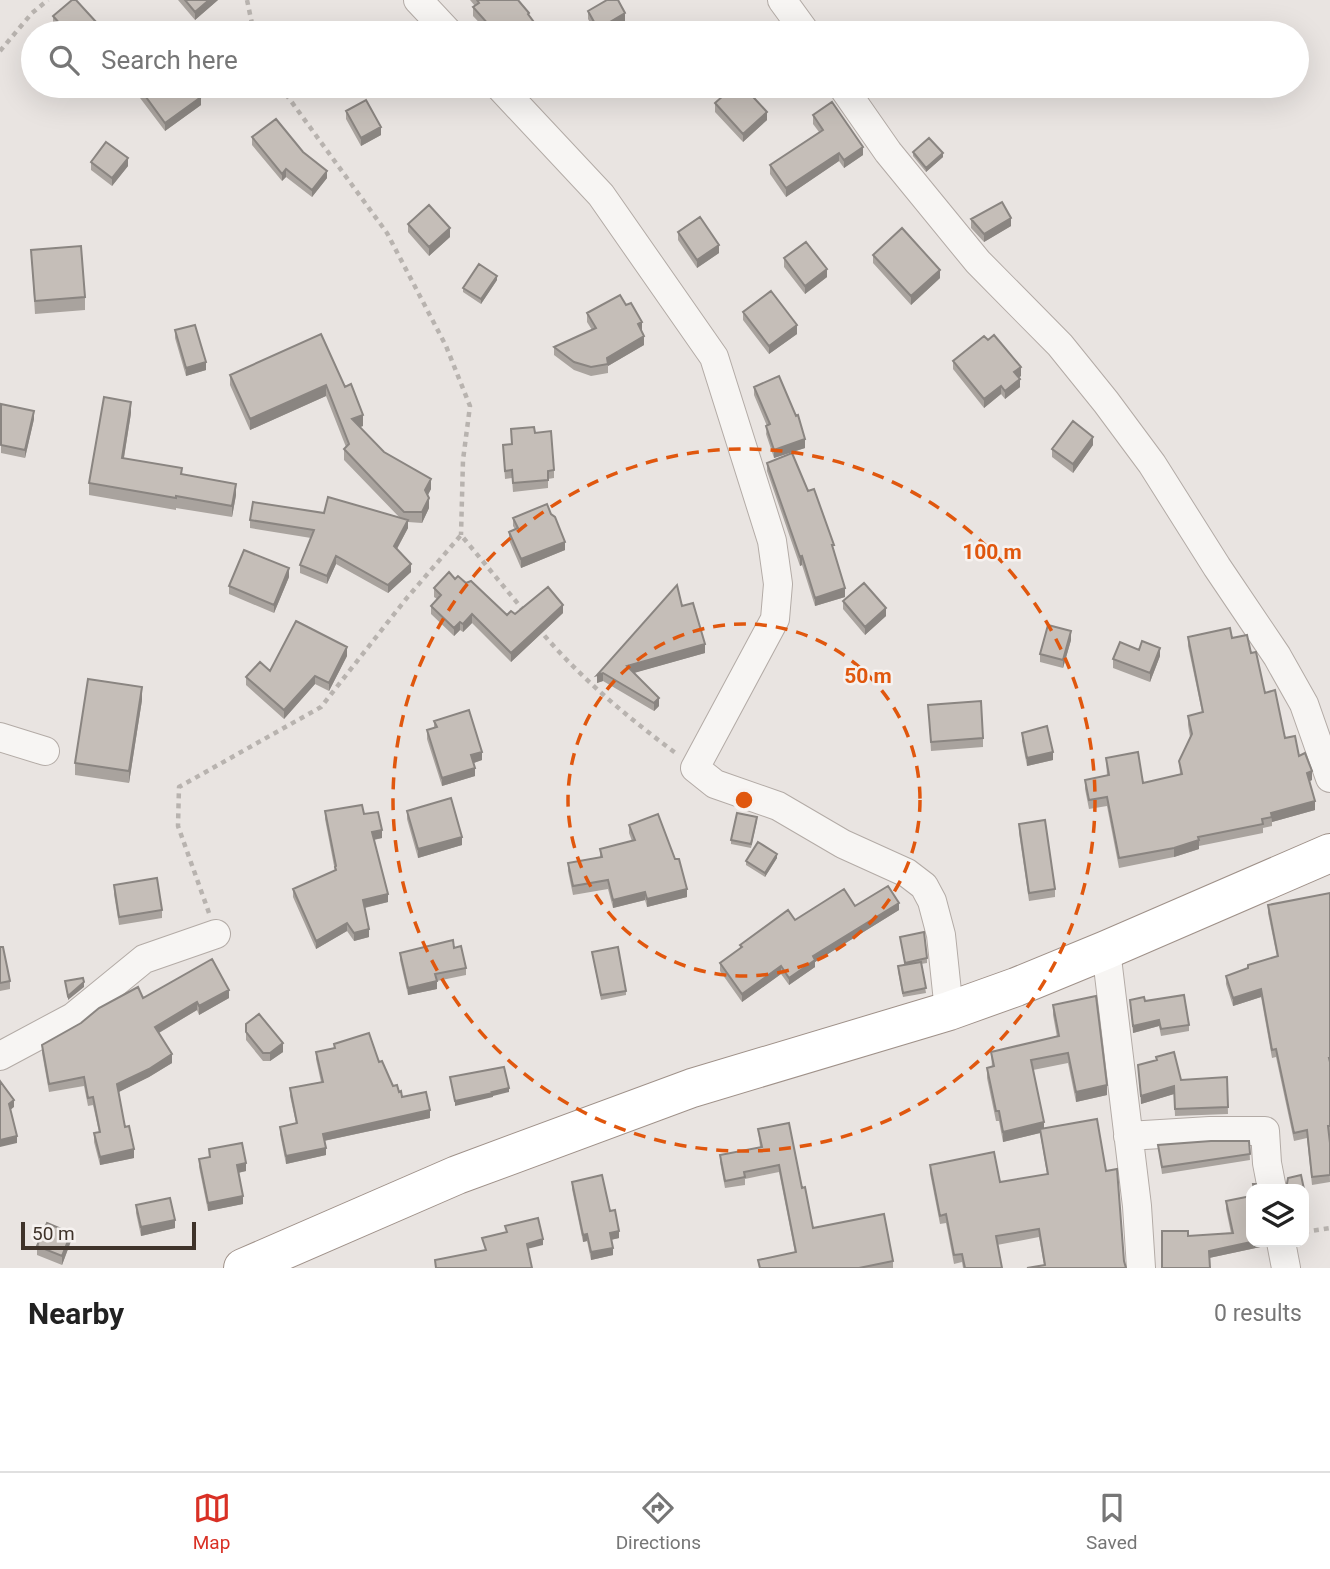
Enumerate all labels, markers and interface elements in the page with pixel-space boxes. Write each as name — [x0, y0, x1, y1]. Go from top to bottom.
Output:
search box — [21, 21, 1309, 98]
icon: search — [45, 41, 83, 79]
text: Search here — [101, 45, 238, 75]
text: 100 m — [962, 540, 1022, 564]
text: 50 m — [844, 664, 892, 688]
centre of rings — [732, 788, 756, 812]
map controls — [1246, 1184, 1309, 1247]
button: layers — [1246, 1184, 1309, 1247]
scale bar — [21, 1219, 196, 1251]
text: 50 m — [32, 1222, 75, 1245]
text: Nearby — [28, 1296, 124, 1331]
text: 0 results — [1214, 1300, 1302, 1327]
tab: Map — [193, 1489, 231, 1554]
tab: Directions — [616, 1489, 701, 1554]
tab: Saved — [1086, 1489, 1137, 1554]

